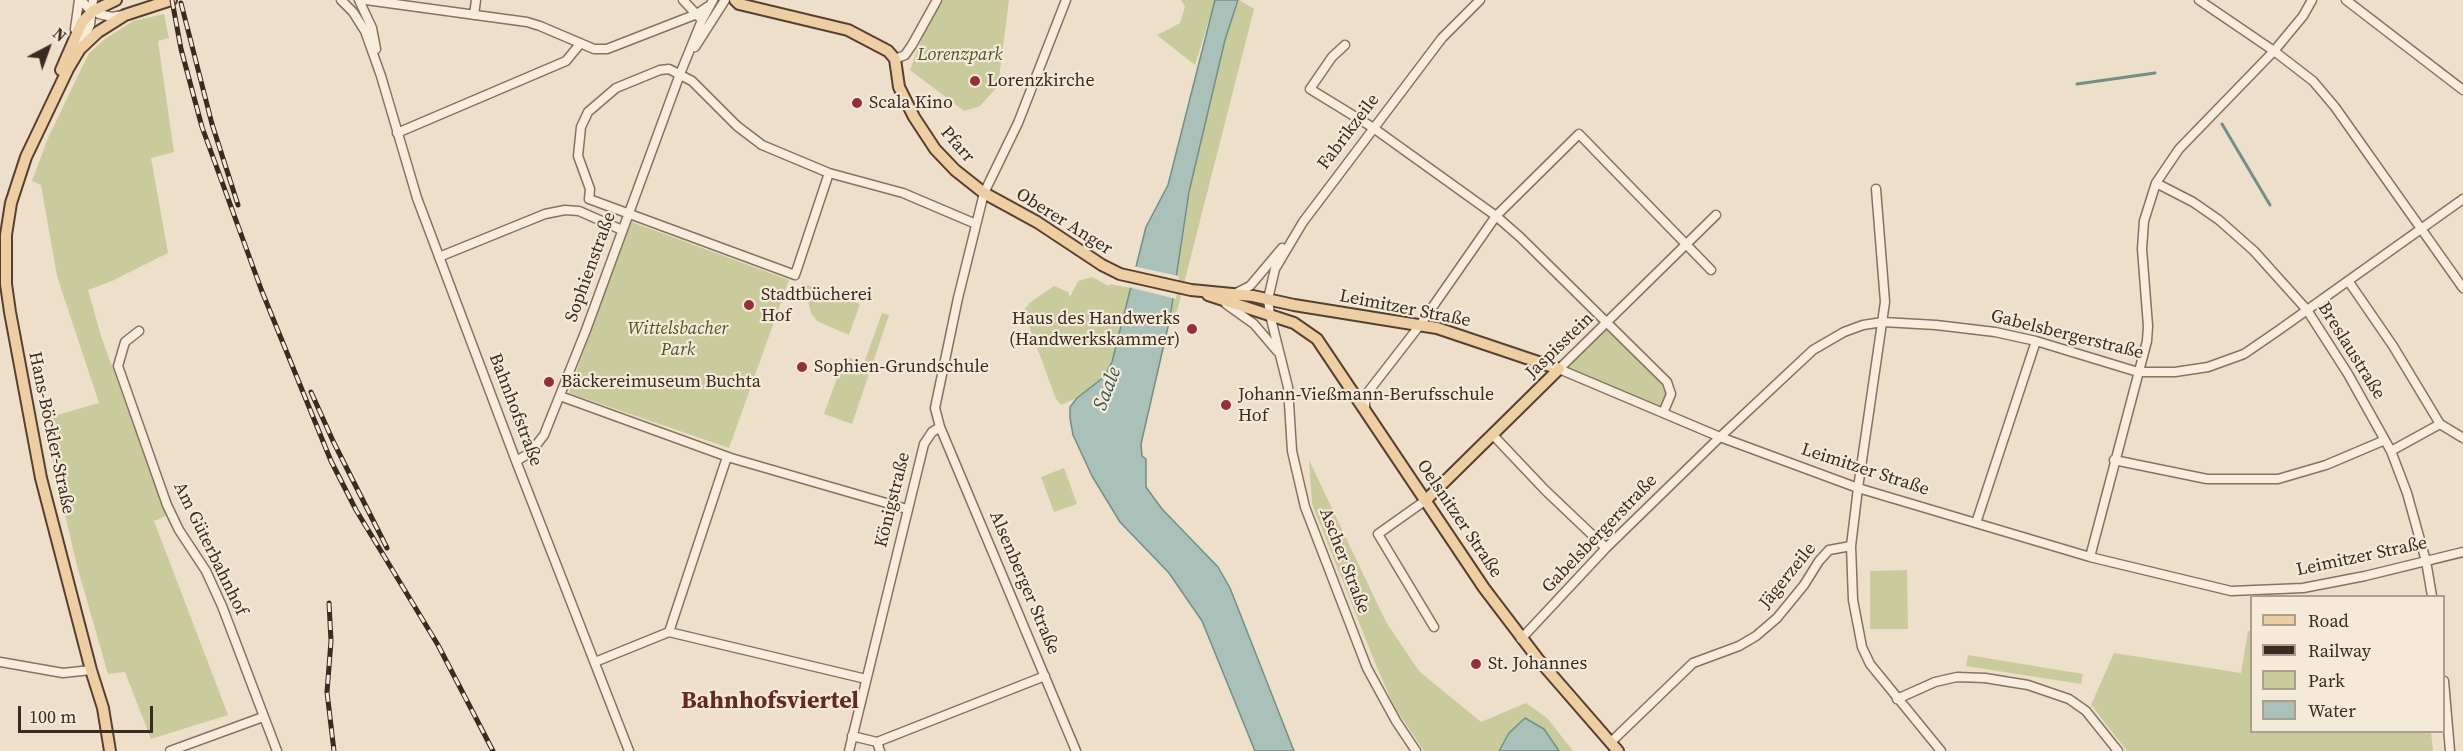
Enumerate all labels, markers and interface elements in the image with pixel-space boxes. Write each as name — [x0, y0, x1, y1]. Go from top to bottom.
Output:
north arrow — [18, 18, 78, 78]
text: N — [48, 22, 71, 47]
park label: Lorenzpark — [917, 44, 1003, 66]
place label: Lorenzkirche — [987, 70, 1095, 92]
marker: Lorenzkirche — [968, 74, 982, 88]
street label: Fabrikzeile — [1313, 90, 1385, 174]
place label: Scala Kino — [869, 92, 953, 114]
marker: Scala Kino — [850, 96, 864, 110]
street label: Pfarr — [935, 122, 979, 168]
street label: Oberer Anger — [1012, 184, 1116, 260]
street label: Sophienstraße — [561, 209, 621, 325]
place label: Stadtbücherei Hof — [761, 284, 872, 326]
street label: Leimitzer Straße — [1338, 286, 1472, 332]
marker: Stadtbücherei Hof — [742, 298, 756, 312]
street label: Breslaustraße — [2313, 298, 2389, 404]
street label: Gabelsbergerstraße — [1988, 306, 2146, 364]
place label: Haus des Handwerks (Handwerkskammer) — [1009, 308, 1180, 350]
street label: Jaspisstein — [1522, 308, 1598, 384]
park label: Wittelsbacher Park — [628, 318, 728, 360]
marker: Haus des Handwerks (Handwerkskammer) — [1185, 322, 1199, 336]
street label: Hans-Böckler-Straße — [23, 350, 79, 516]
street label: Bahnhofstraße — [484, 350, 546, 470]
place label: Sophien-Grundschule — [814, 356, 989, 378]
marker: Sophien-Grundschule — [795, 360, 809, 374]
water label: Saale — [1089, 364, 1127, 414]
place label: Bäckereimuseum Buchta — [561, 371, 761, 393]
marker: Bäckereimuseum Buchta — [542, 375, 556, 389]
place label: Johann-Vießmann-Berufsschule Hof — [1238, 384, 1494, 426]
marker: Johann-Vießmann-Berufsschule Hof — [1219, 398, 1233, 412]
street label: Leimitzer Straße — [1798, 439, 1932, 501]
street label: Königstraße — [871, 450, 915, 550]
street label: Oelsnitzer Straße — [1412, 456, 1506, 582]
street label: Gabelsbergerstraße — [1538, 470, 1662, 598]
street label: Am Güterbahnhof — [168, 479, 252, 619]
street label: Ascher Straße — [1314, 505, 1374, 617]
street label: Alsenberger Straße — [984, 508, 1064, 658]
street label: Leimitzer Straße — [2295, 533, 2429, 581]
street label: Jägerzeile — [1755, 539, 1821, 613]
legend — [2250, 595, 2445, 733]
text: Road — [2308, 608, 2349, 633]
text: Railway — [2308, 638, 2371, 663]
place label: St. Johannes — [1488, 653, 1587, 675]
marker: St. Johannes — [1469, 657, 1483, 671]
text: Park — [2308, 668, 2345, 693]
district label: Bahnhofsviertel — [681, 688, 859, 716]
scale bar — [21, 694, 156, 732]
text: Water — [2308, 698, 2356, 723]
text: 100 m — [29, 704, 76, 729]

